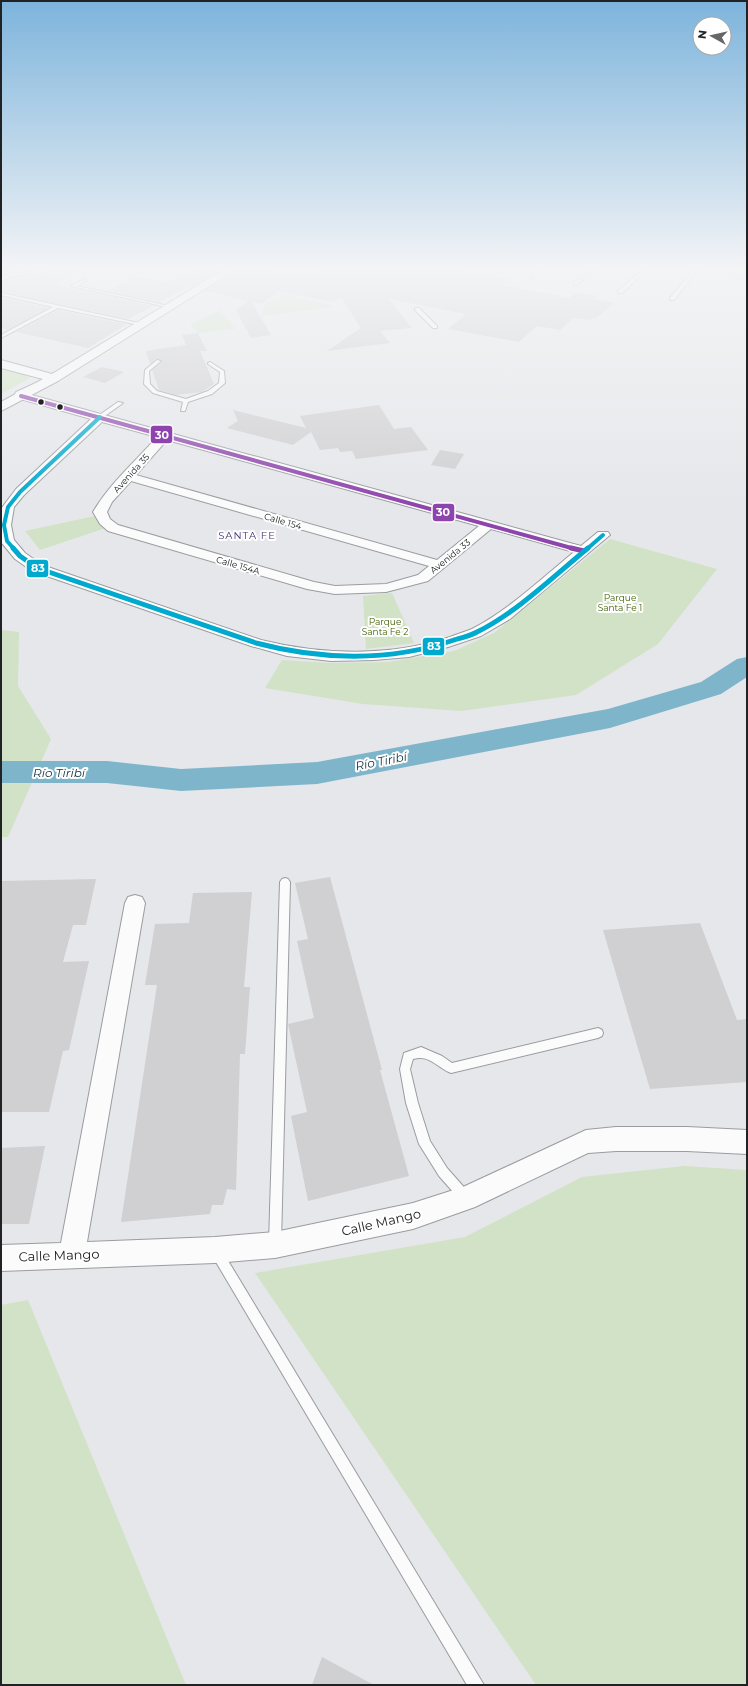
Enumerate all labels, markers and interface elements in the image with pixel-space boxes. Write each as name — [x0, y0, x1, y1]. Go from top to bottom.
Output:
north arrow — [692, 16, 732, 56]
text: N — [695, 29, 710, 40]
unlabelled marker — [36, 397, 46, 407]
unlabelled marker — [55, 402, 65, 412]
line badge: 30 — [150, 425, 173, 444]
text: 30 — [154, 428, 170, 442]
street label: Avenida 35 — [111, 451, 151, 495]
line badge: 30 — [432, 503, 455, 522]
text: 30 — [435, 505, 451, 519]
street label: Calle 154 — [263, 510, 303, 532]
district label: SANTA FE — [218, 529, 276, 542]
street label: Avenida 33 — [428, 536, 472, 576]
street label: Calle 154A — [215, 554, 262, 577]
line badge: 83 — [26, 559, 49, 578]
text: 83 — [31, 561, 45, 575]
park label: Parque Santa Fe 1 — [598, 592, 642, 613]
park label: Parque Santa Fe 2 — [362, 616, 408, 637]
line badge: 83 — [422, 637, 445, 656]
text: 83 — [427, 639, 441, 653]
water label: Río Tiribí — [354, 748, 410, 773]
water label: Río Tiribí — [33, 765, 87, 780]
street label: Calle Mango — [340, 1205, 422, 1239]
street label: Calle Mango — [18, 1246, 100, 1264]

